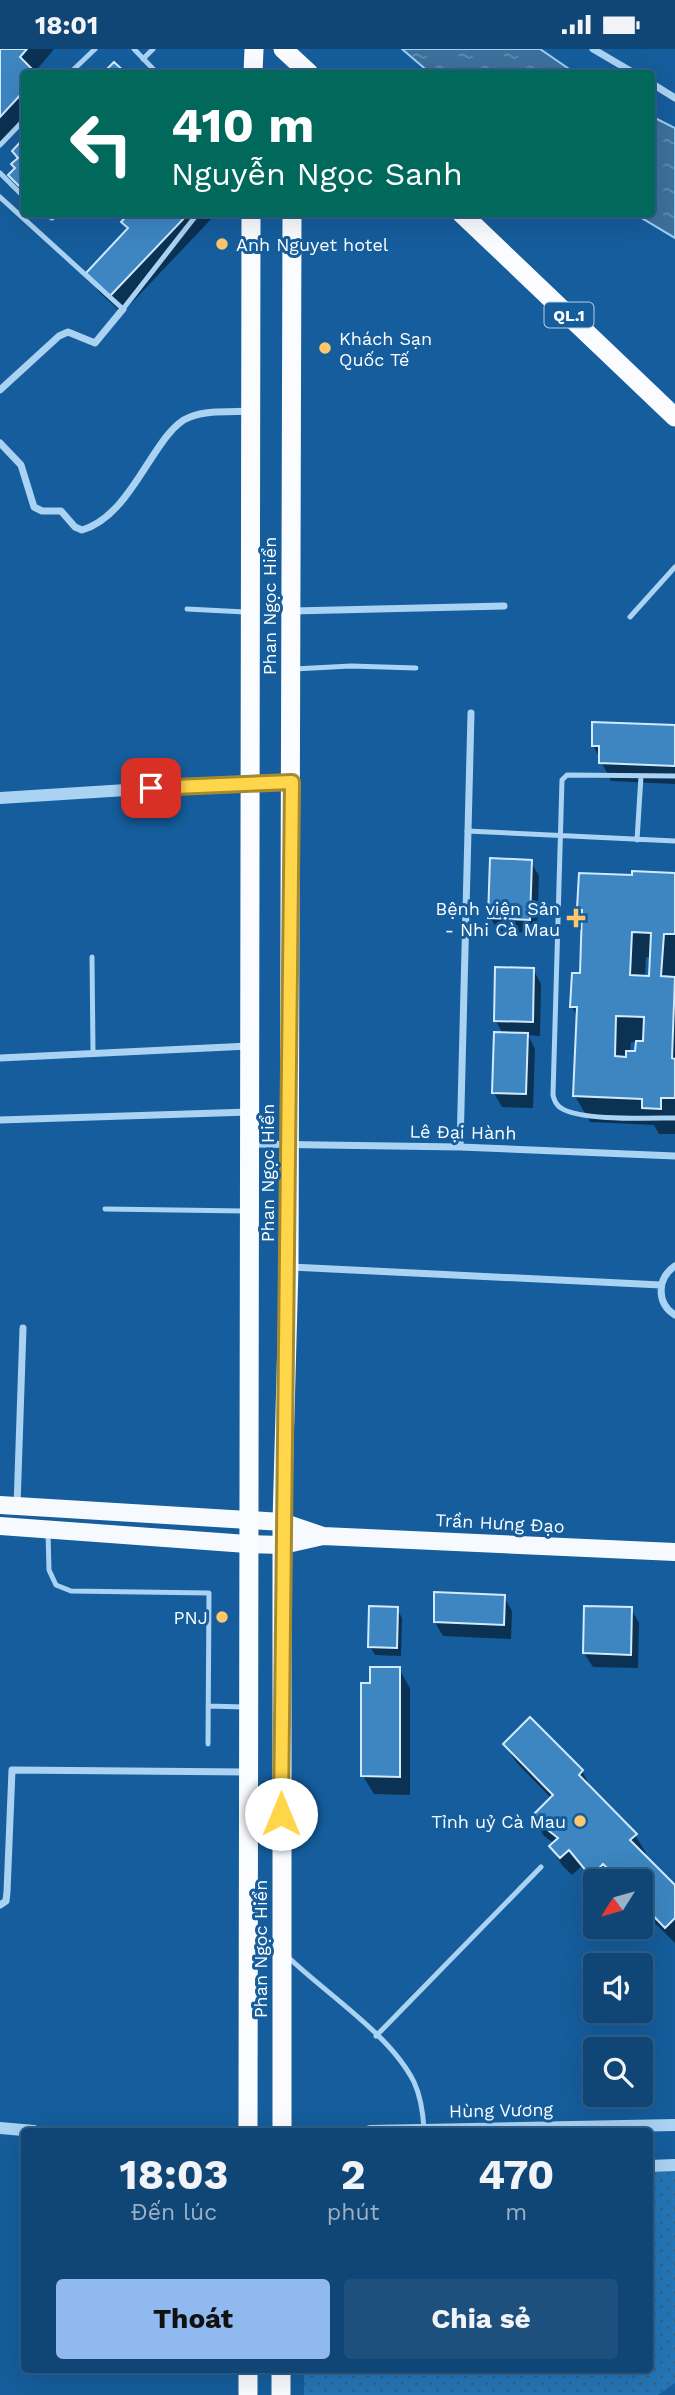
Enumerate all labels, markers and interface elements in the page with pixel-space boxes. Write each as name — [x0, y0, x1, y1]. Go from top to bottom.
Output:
text: 18:01 — [35, 10, 98, 40]
text: 410 m — [171, 96, 314, 154]
icon: left — [56, 98, 147, 189]
text: Nguyễn Ngọc Sanh — [171, 155, 463, 193]
place label: Anh Nguyet hotel — [236, 234, 389, 255]
marker: Anh Nguyet hotel — [214, 236, 230, 252]
road number: QL.1 — [544, 303, 594, 327]
place label: Khách Sạn Quốc Tế — [339, 328, 432, 370]
marker: Khách Sạn Quốc Tế — [317, 340, 333, 356]
street label: Phan Ngọc Hiển — [259, 537, 280, 675]
pin — [121, 758, 181, 818]
icon: arrive — [132, 769, 170, 807]
place label: Bệnh viện Sản - Nhi Cà Mau — [435, 898, 560, 940]
marker: Bệnh viện Sản - Nhi Cà Mau — [566, 908, 586, 928]
street label: Phan Ngọc Hiển — [257, 1104, 278, 1242]
street label: Lê Đại Hành — [409, 1121, 517, 1143]
street label: Trần Hưng Đạo — [435, 1509, 565, 1537]
place label: PNJ — [174, 1607, 208, 1628]
marker: PNJ — [214, 1609, 230, 1625]
position arrow — [244, 1777, 318, 1851]
place label: Tỉnh uỷ Cà Mau — [431, 1811, 566, 1832]
marker: Tỉnh uỷ Cà Mau — [572, 1813, 588, 1829]
north arrow — [583, 1869, 653, 1939]
map controls — [583, 1869, 653, 2107]
street label: Phan Ngọc Hiển — [250, 1880, 271, 2018]
button: sound — [583, 1953, 653, 2023]
button: search — [583, 2037, 653, 2107]
street label: Hùng Vương — [449, 2099, 554, 2121]
text: 18:03 — [120, 2150, 228, 2199]
text: 2 — [341, 2150, 366, 2199]
text: 470 — [478, 2150, 554, 2199]
text: Đến lúc — [131, 2199, 217, 2226]
text: phút — [327, 2199, 379, 2226]
text: m — [505, 2199, 527, 2226]
button: Thoát — [56, 2279, 330, 2359]
button: Chia sẻ — [344, 2279, 618, 2359]

